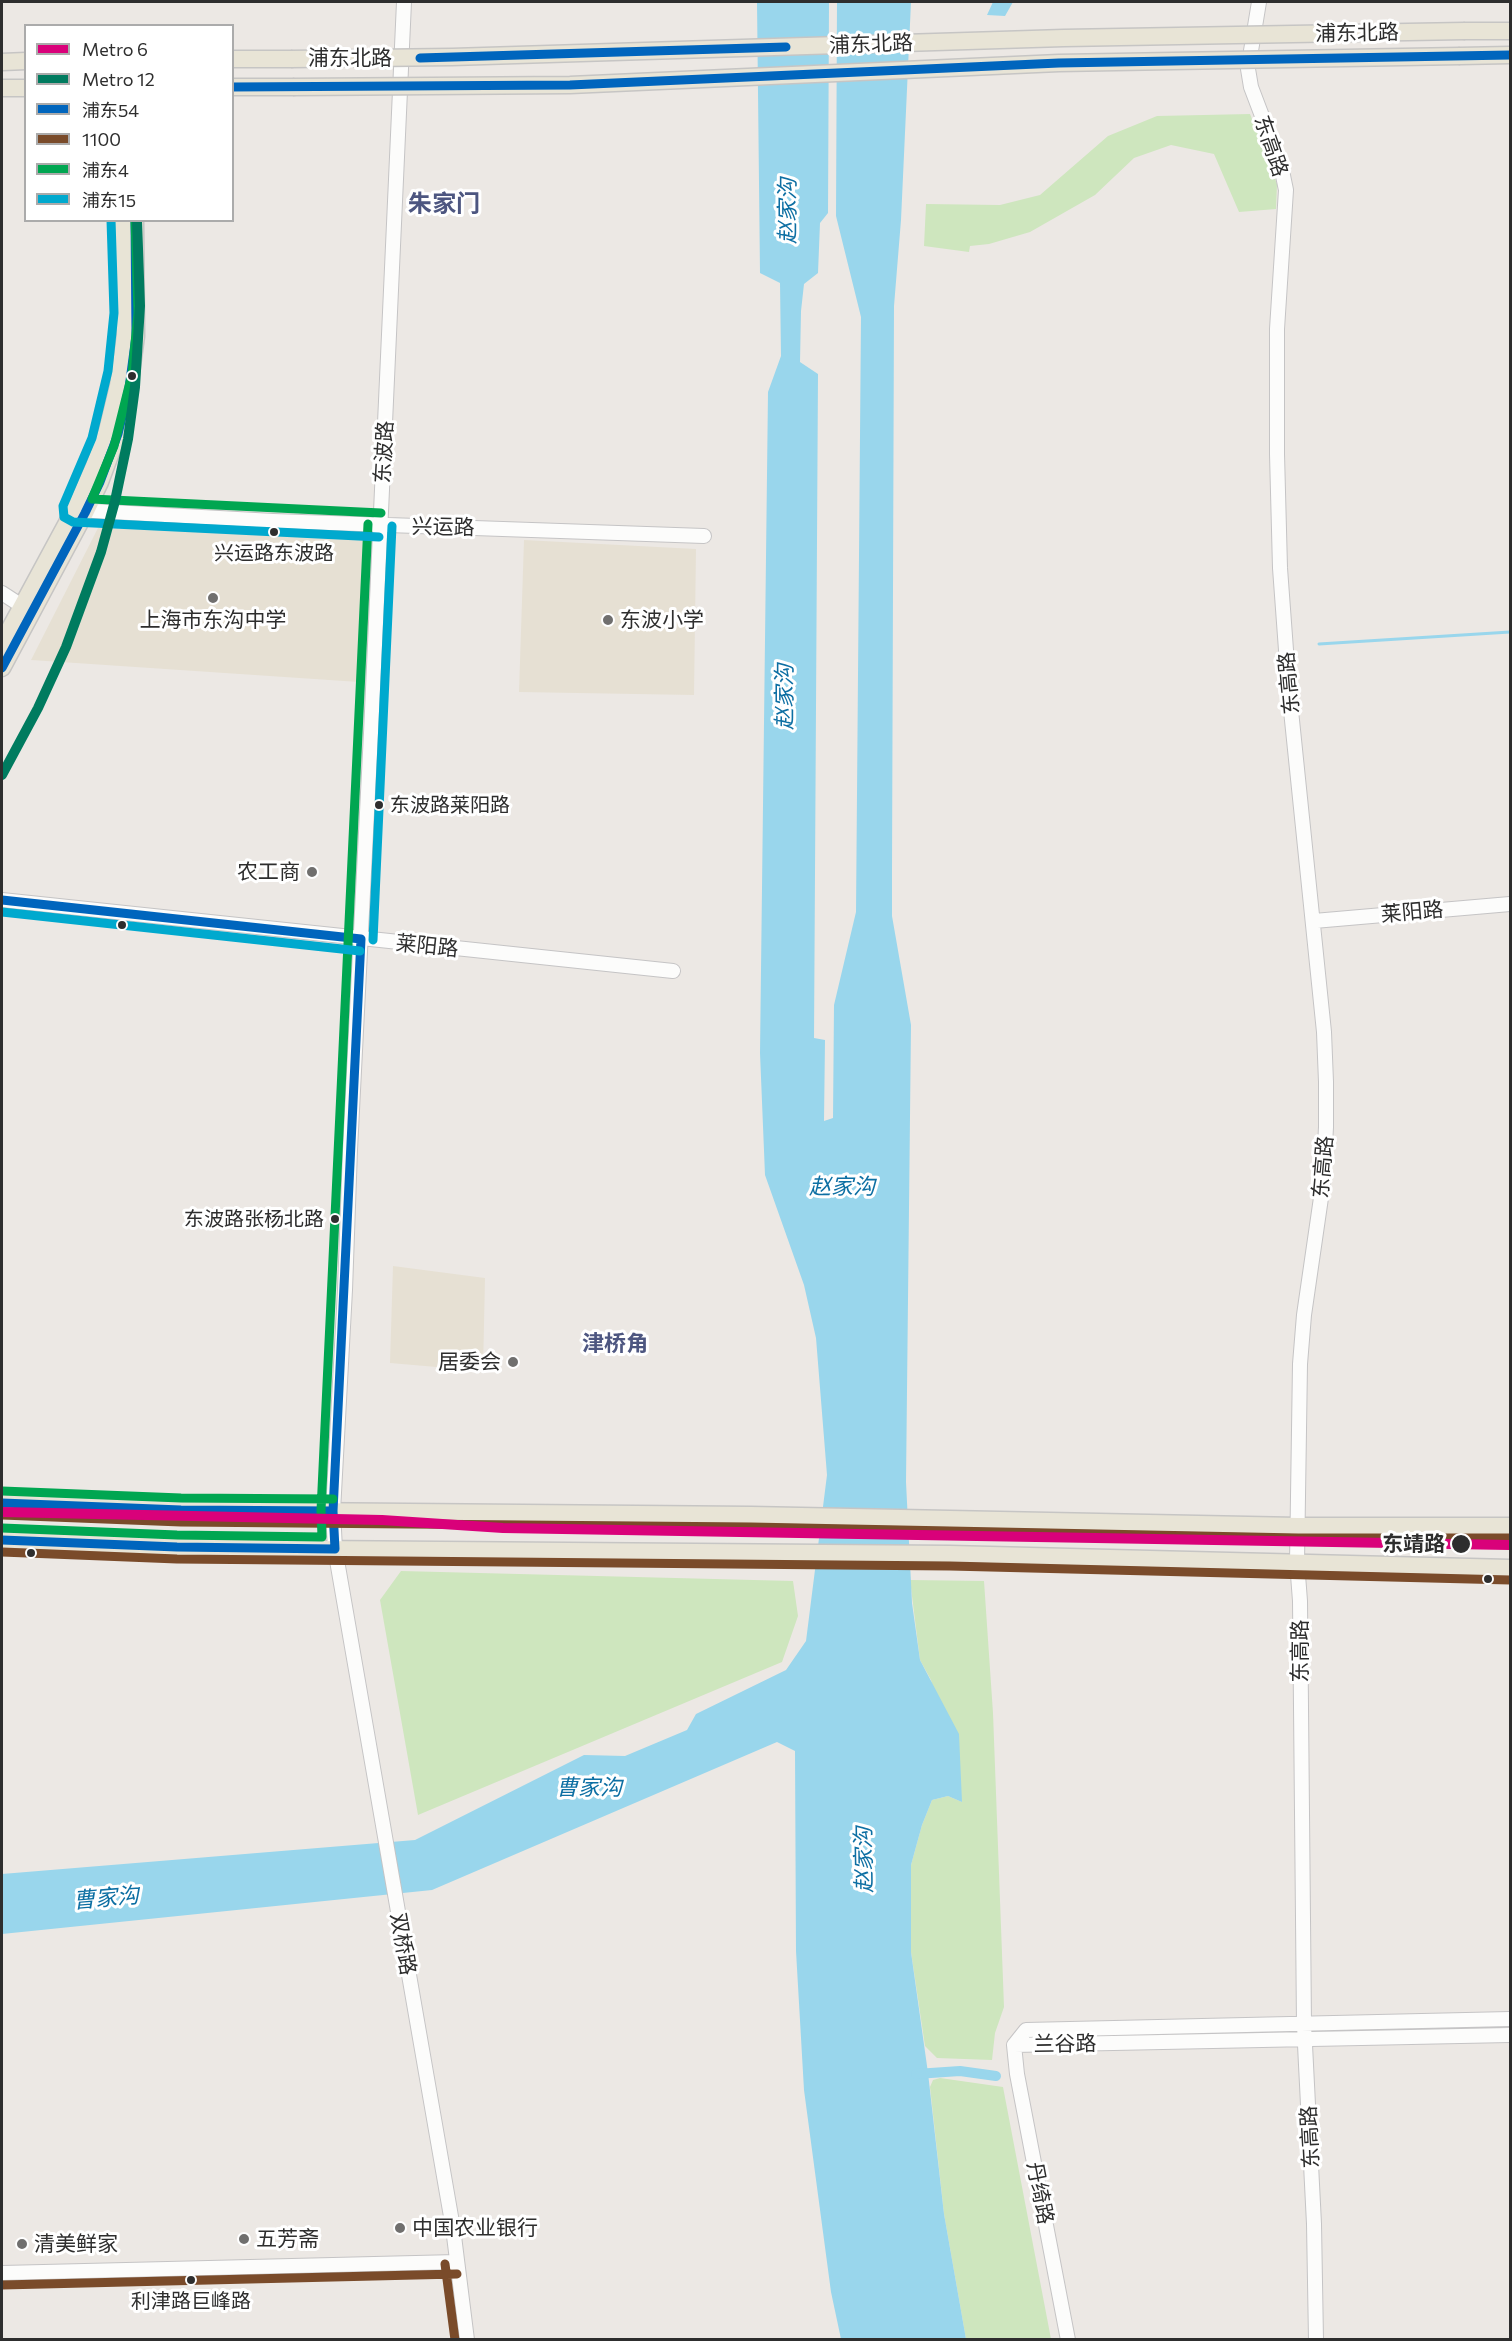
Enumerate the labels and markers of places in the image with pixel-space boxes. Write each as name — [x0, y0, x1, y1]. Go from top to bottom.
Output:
unlabelled marker — [126, 370, 138, 382]
marker: 兴运路东波路 — [268, 526, 280, 538]
place label: 兴运路东波路 — [214, 541, 334, 565]
marker: 上海市东沟中学 — [206, 591, 220, 605]
place label: 上海市东沟中学 — [140, 607, 286, 633]
place label: 东波小学 — [620, 607, 704, 633]
marker: 东波小学 — [601, 613, 615, 627]
place label: 东波路莱阳路 — [390, 793, 510, 817]
marker: 东波路莱阳路 — [373, 799, 385, 811]
place label: 农工商 — [237, 859, 300, 885]
marker: 农工商 — [305, 865, 319, 879]
unlabelled marker — [116, 919, 128, 931]
place label: 东波路张杨北路 — [184, 1207, 324, 1231]
marker: 东波路张杨北路 — [329, 1213, 341, 1225]
place label: 居委会 — [438, 1349, 501, 1375]
marker: 居委会 — [506, 1355, 520, 1369]
place label: 东靖路 — [1382, 1531, 1445, 1557]
marker: 东靖路 — [1450, 1533, 1472, 1555]
unlabelled marker — [25, 1547, 37, 1559]
unlabelled marker — [1482, 1573, 1494, 1585]
place label: 中国农业银行 — [412, 2215, 538, 2241]
marker: 中国农业银行 — [393, 2221, 407, 2235]
place label: 五芳斋 — [256, 2226, 319, 2252]
place label: 清美鲜家 — [34, 2231, 118, 2257]
marker: 五芳斋 — [237, 2232, 251, 2246]
marker: 清美鲜家 — [15, 2237, 29, 2251]
marker: 利津路巨峰路 — [185, 2274, 197, 2286]
place label: 利津路巨峰路 — [131, 2289, 251, 2313]

